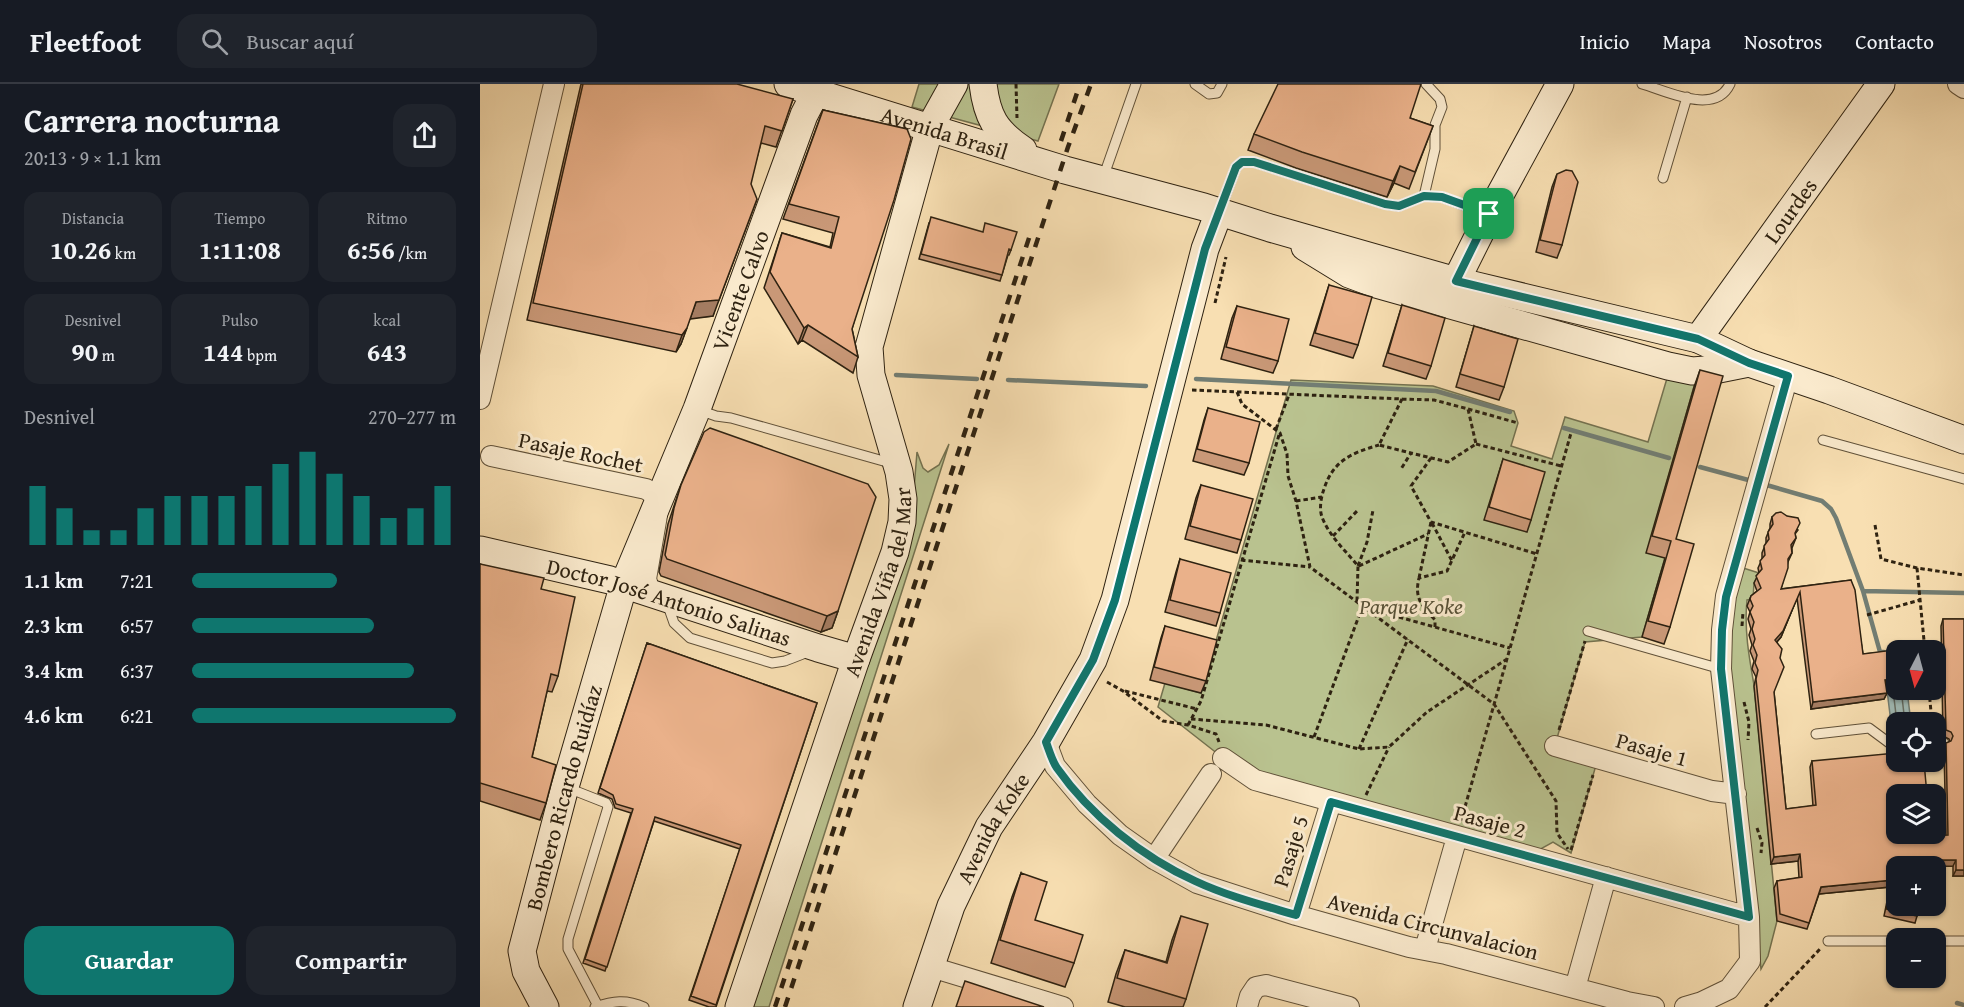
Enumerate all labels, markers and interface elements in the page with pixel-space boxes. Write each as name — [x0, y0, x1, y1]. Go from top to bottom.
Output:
search box — [177, 14, 597, 68]
text: Fleetfoot — [30, 21, 141, 62]
icon: search — [198, 25, 231, 58]
text: Buscar aquí — [246, 25, 354, 57]
text: Inicio — [1580, 26, 1630, 57]
text: Mapa — [1663, 26, 1711, 57]
text: Nosotros — [1744, 26, 1822, 57]
text: Contacto — [1855, 26, 1934, 57]
text: Carrera nocturna — [24, 96, 280, 144]
street label: Avenida Brasil — [877, 98, 1012, 167]
button: share — [393, 104, 456, 167]
text: 20:13 · 9 × 1.1 km — [24, 143, 161, 172]
street label: Lourdes — [1756, 171, 1825, 250]
pin — [1463, 188, 1514, 239]
icon: arrive — [1472, 197, 1505, 230]
text: Distancia — [62, 206, 124, 230]
text: Tiempo — [215, 206, 265, 230]
text: Ritmo — [367, 206, 407, 230]
street label: Vicente Calvo — [704, 225, 777, 355]
text: 10.26 — [50, 230, 111, 269]
text: 1:11:08 — [199, 230, 281, 269]
text: 6:56 — [347, 230, 395, 269]
text: km — [111, 241, 136, 265]
text: /km — [395, 241, 427, 265]
text: Desnivel — [65, 308, 121, 332]
text: Pulso — [222, 308, 258, 332]
text: kcal — [373, 308, 401, 332]
text: 90 — [71, 332, 98, 371]
text: 144 — [203, 332, 243, 371]
text: 643 — [367, 332, 407, 371]
text: m — [98, 343, 115, 367]
text: bpm — [243, 343, 277, 367]
text: Desnivel — [24, 402, 95, 431]
text: 270–277 m — [368, 402, 456, 431]
street label: Pasaje Rochet — [516, 423, 646, 481]
street label: Avenida Viña del Mar — [835, 485, 919, 681]
street label: Doctor José Antonio Salinas — [544, 550, 795, 654]
text: 1.1 km — [24, 566, 83, 595]
text: 7:21 — [120, 566, 154, 595]
park label: Parque Koke — [1358, 590, 1463, 622]
text: 2.3 km — [24, 611, 83, 640]
text: 6:57 — [120, 611, 154, 640]
north arrow — [1886, 640, 1946, 700]
map controls — [1886, 640, 1946, 988]
text: 3.4 km — [24, 656, 83, 685]
text: 6:37 — [120, 656, 154, 685]
street label: Bombero Ricardo Ruidíaz — [517, 681, 610, 914]
text: 4.6 km — [24, 701, 83, 730]
text: 6:21 — [120, 701, 154, 730]
button: locate — [1886, 712, 1946, 772]
street label: Pasaje 1 — [1612, 724, 1692, 774]
street label: Avenida Koke — [948, 766, 1037, 889]
button: layers — [1886, 784, 1946, 844]
street label: Pasaje 2 — [1451, 796, 1529, 846]
street label: Pasaje 5 — [1264, 811, 1316, 891]
button: + — [1886, 856, 1946, 916]
street label: Avenida Circunvalacion — [1324, 884, 1542, 968]
button: Guardar — [24, 926, 234, 995]
button: Compartir — [246, 926, 456, 995]
button: − — [1886, 928, 1946, 988]

